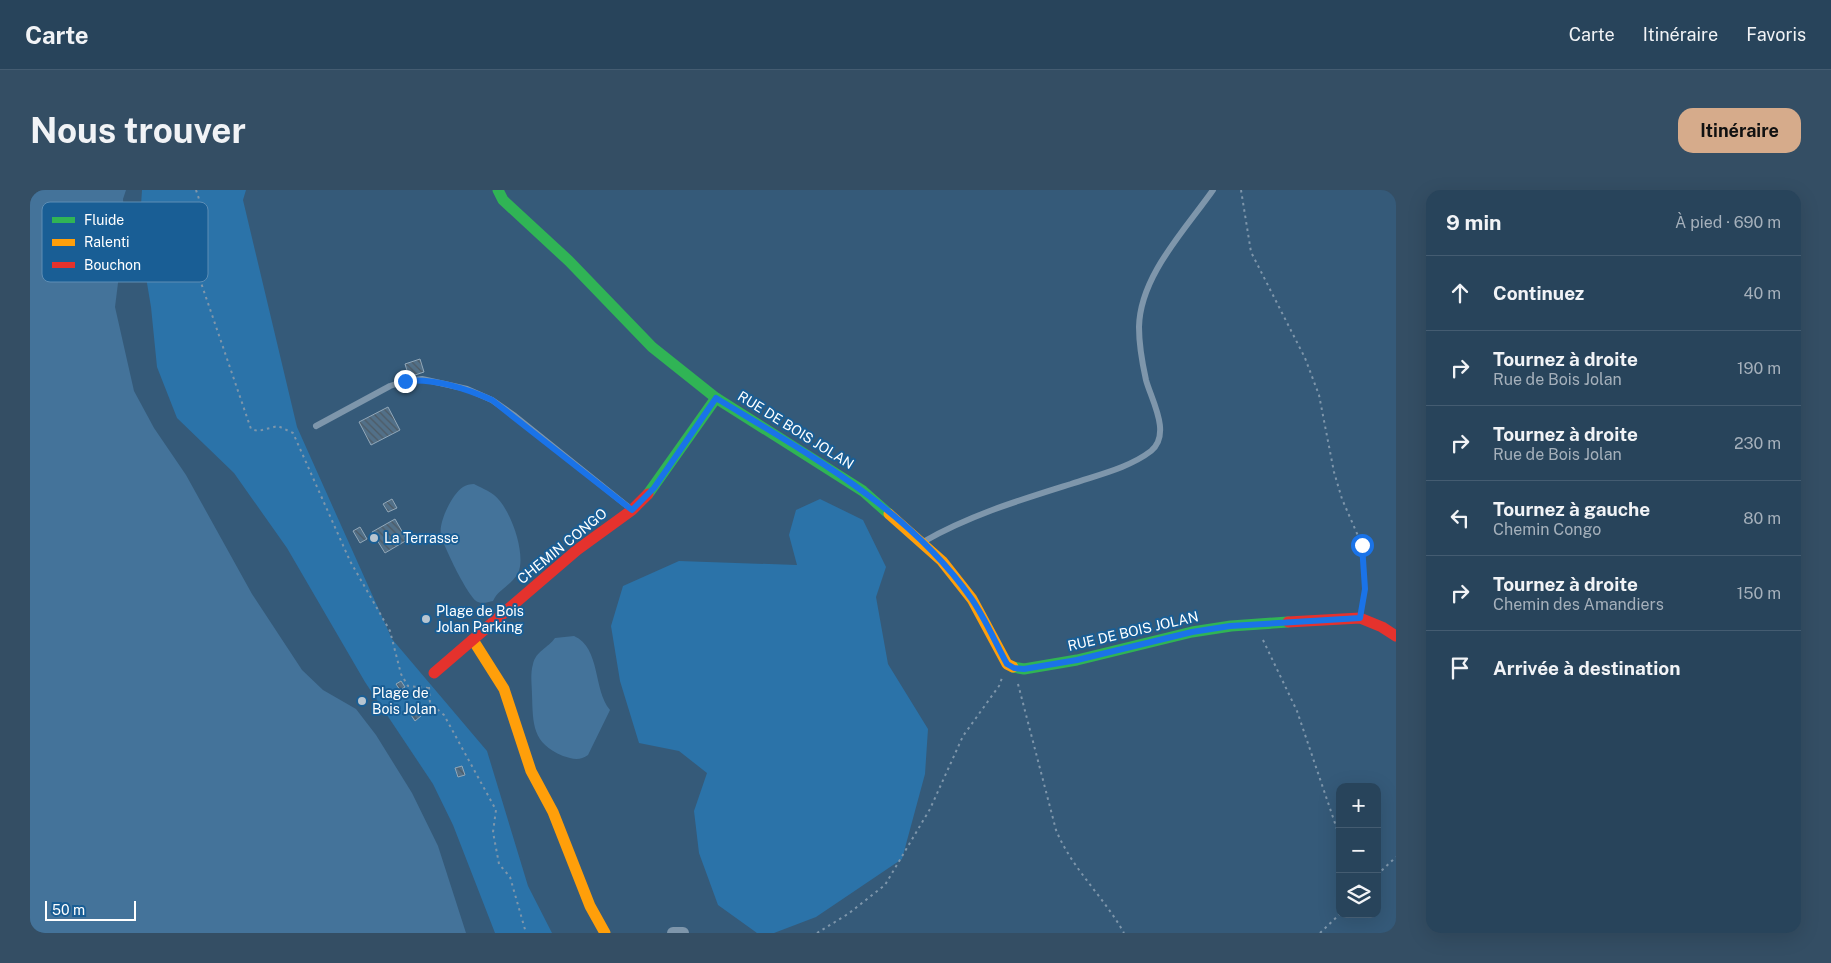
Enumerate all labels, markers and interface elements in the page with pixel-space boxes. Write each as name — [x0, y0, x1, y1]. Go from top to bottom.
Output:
text: Carte — [25, 21, 89, 49]
text: Carte — [1569, 24, 1615, 45]
text: Itinéraire — [1643, 24, 1718, 45]
text: Favoris — [1746, 24, 1806, 45]
button: Itinéraire — [1678, 108, 1801, 153]
text: Nous trouver — [30, 110, 246, 151]
legend — [42, 202, 208, 282]
text: 9 min — [1446, 210, 1502, 235]
text: Fluide — [84, 212, 124, 228]
text: À pied · 690 m — [1675, 213, 1781, 232]
text: Ralenti — [84, 234, 130, 250]
text: Bouchon — [84, 257, 141, 273]
icon: ahead — [1446, 279, 1474, 307]
text: Continuez — [1493, 282, 1584, 304]
text: 40 m — [1743, 284, 1781, 303]
text: Tournez à droite — [1493, 348, 1638, 370]
icon: right — [1446, 354, 1474, 382]
text: 190 m — [1737, 359, 1781, 378]
route end — [394, 370, 417, 393]
text: Rue de Bois Jolan — [1493, 370, 1622, 389]
street label: RUE DE BOIS JOLAN — [735, 388, 857, 472]
text: Tournez à droite — [1493, 423, 1638, 445]
icon: right — [1446, 429, 1474, 457]
text: 230 m — [1734, 434, 1781, 453]
text: Rue de Bois Jolan — [1493, 445, 1622, 464]
text: Tournez à gauche — [1493, 498, 1650, 520]
icon: left — [1446, 504, 1474, 532]
street label: CHEMIN CONGO — [514, 505, 610, 587]
text: 80 m — [1743, 509, 1781, 528]
text: Chemin Congo — [1493, 520, 1601, 539]
place label: La Terrasse — [384, 530, 459, 546]
marker: La Terrasse — [368, 532, 380, 544]
route start — [1351, 534, 1374, 557]
text: Tournez à droite — [1493, 573, 1638, 595]
icon: right — [1446, 579, 1474, 607]
text: 150 m — [1737, 584, 1781, 603]
text: Chemin des Amandiers — [1493, 595, 1664, 614]
place label: Plage de Bois Jolan Parking — [436, 603, 524, 635]
street label: RUE DE BOIS JOLAN — [1066, 608, 1200, 654]
marker: Plage de Bois Jolan Parking — [420, 613, 432, 625]
icon: arrive — [1446, 654, 1474, 682]
text: Arrivée à destination — [1493, 657, 1681, 679]
place label: Plage de Bois Jolan — [372, 685, 437, 717]
marker: Plage de Bois Jolan — [356, 695, 368, 707]
map controls — [1336, 783, 1381, 918]
button: + — [1336, 783, 1381, 828]
button: − — [1336, 828, 1381, 873]
button: layers — [1336, 873, 1381, 918]
scale bar — [45, 898, 136, 921]
text: 50 m — [52, 902, 85, 918]

